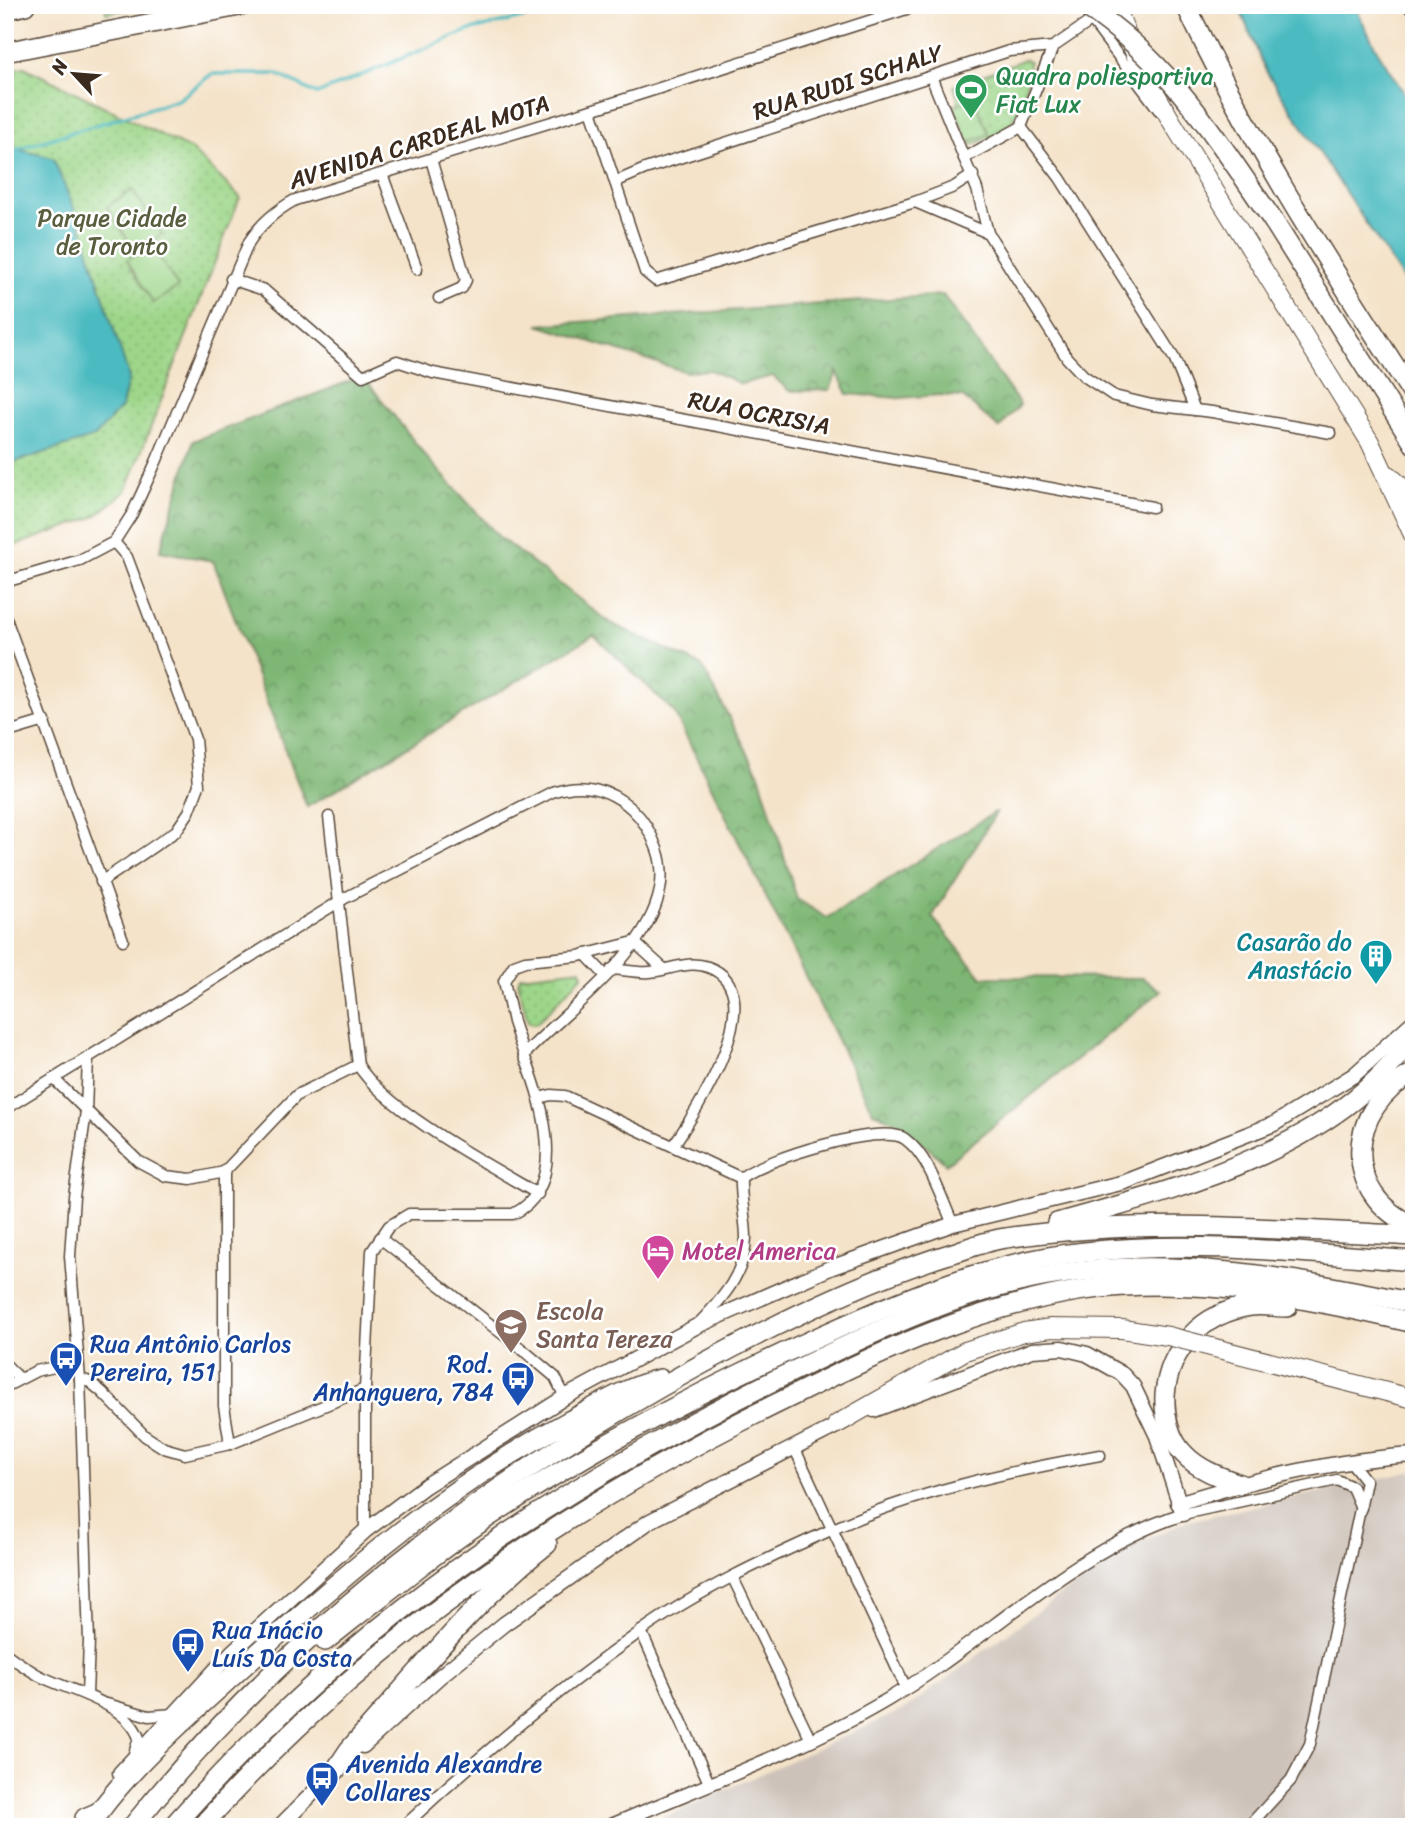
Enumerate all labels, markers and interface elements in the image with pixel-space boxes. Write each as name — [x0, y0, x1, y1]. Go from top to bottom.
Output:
street label: RUA RUDI SCHALY — [747, 31, 949, 133]
north arrow — [38, 38, 108, 108]
text: N — [41, 53, 77, 81]
place label: Quadra poliesportiva Fiat Lux — [996, 55, 1213, 125]
sports icon: Quadra poliesportiva Fiat Lux — [952, 71, 990, 120]
street label: AVENIDA CARDEAL MOTA — [283, 82, 554, 202]
park label: Parque Cidade de Toronto — [37, 197, 187, 267]
street label: RUA OCRISIA — [685, 379, 833, 447]
place label: Casarão do Anastácio — [1237, 921, 1352, 991]
building icon: Casarão do Anastácio — [1357, 937, 1395, 986]
place label: Motel America — [682, 1230, 837, 1272]
hotel icon: Motel America — [639, 1232, 677, 1281]
place label: Escola Santa Tereza — [536, 1290, 674, 1360]
school or university icon: Escola Santa Tereza — [492, 1306, 530, 1355]
place label: Rua Antônio Carlos Pereira, 151 — [90, 1323, 291, 1393]
bus stop icon: Rua Antônio Carlos Pereira, 151 — [47, 1339, 85, 1388]
place label: Rod. Anhanguera, 784 — [312, 1343, 494, 1413]
bus stop icon: Rod. Anhanguera, 784 — [499, 1359, 537, 1408]
place label: Rua Inácio Luís Da Costa — [212, 1609, 352, 1679]
bus stop icon: Rua Inácio Luís Da Costa — [169, 1625, 207, 1674]
place label: Avenida Alexandre Collares — [345, 1743, 542, 1813]
bus stop icon: Avenida Alexandre Collares — [303, 1759, 341, 1808]

